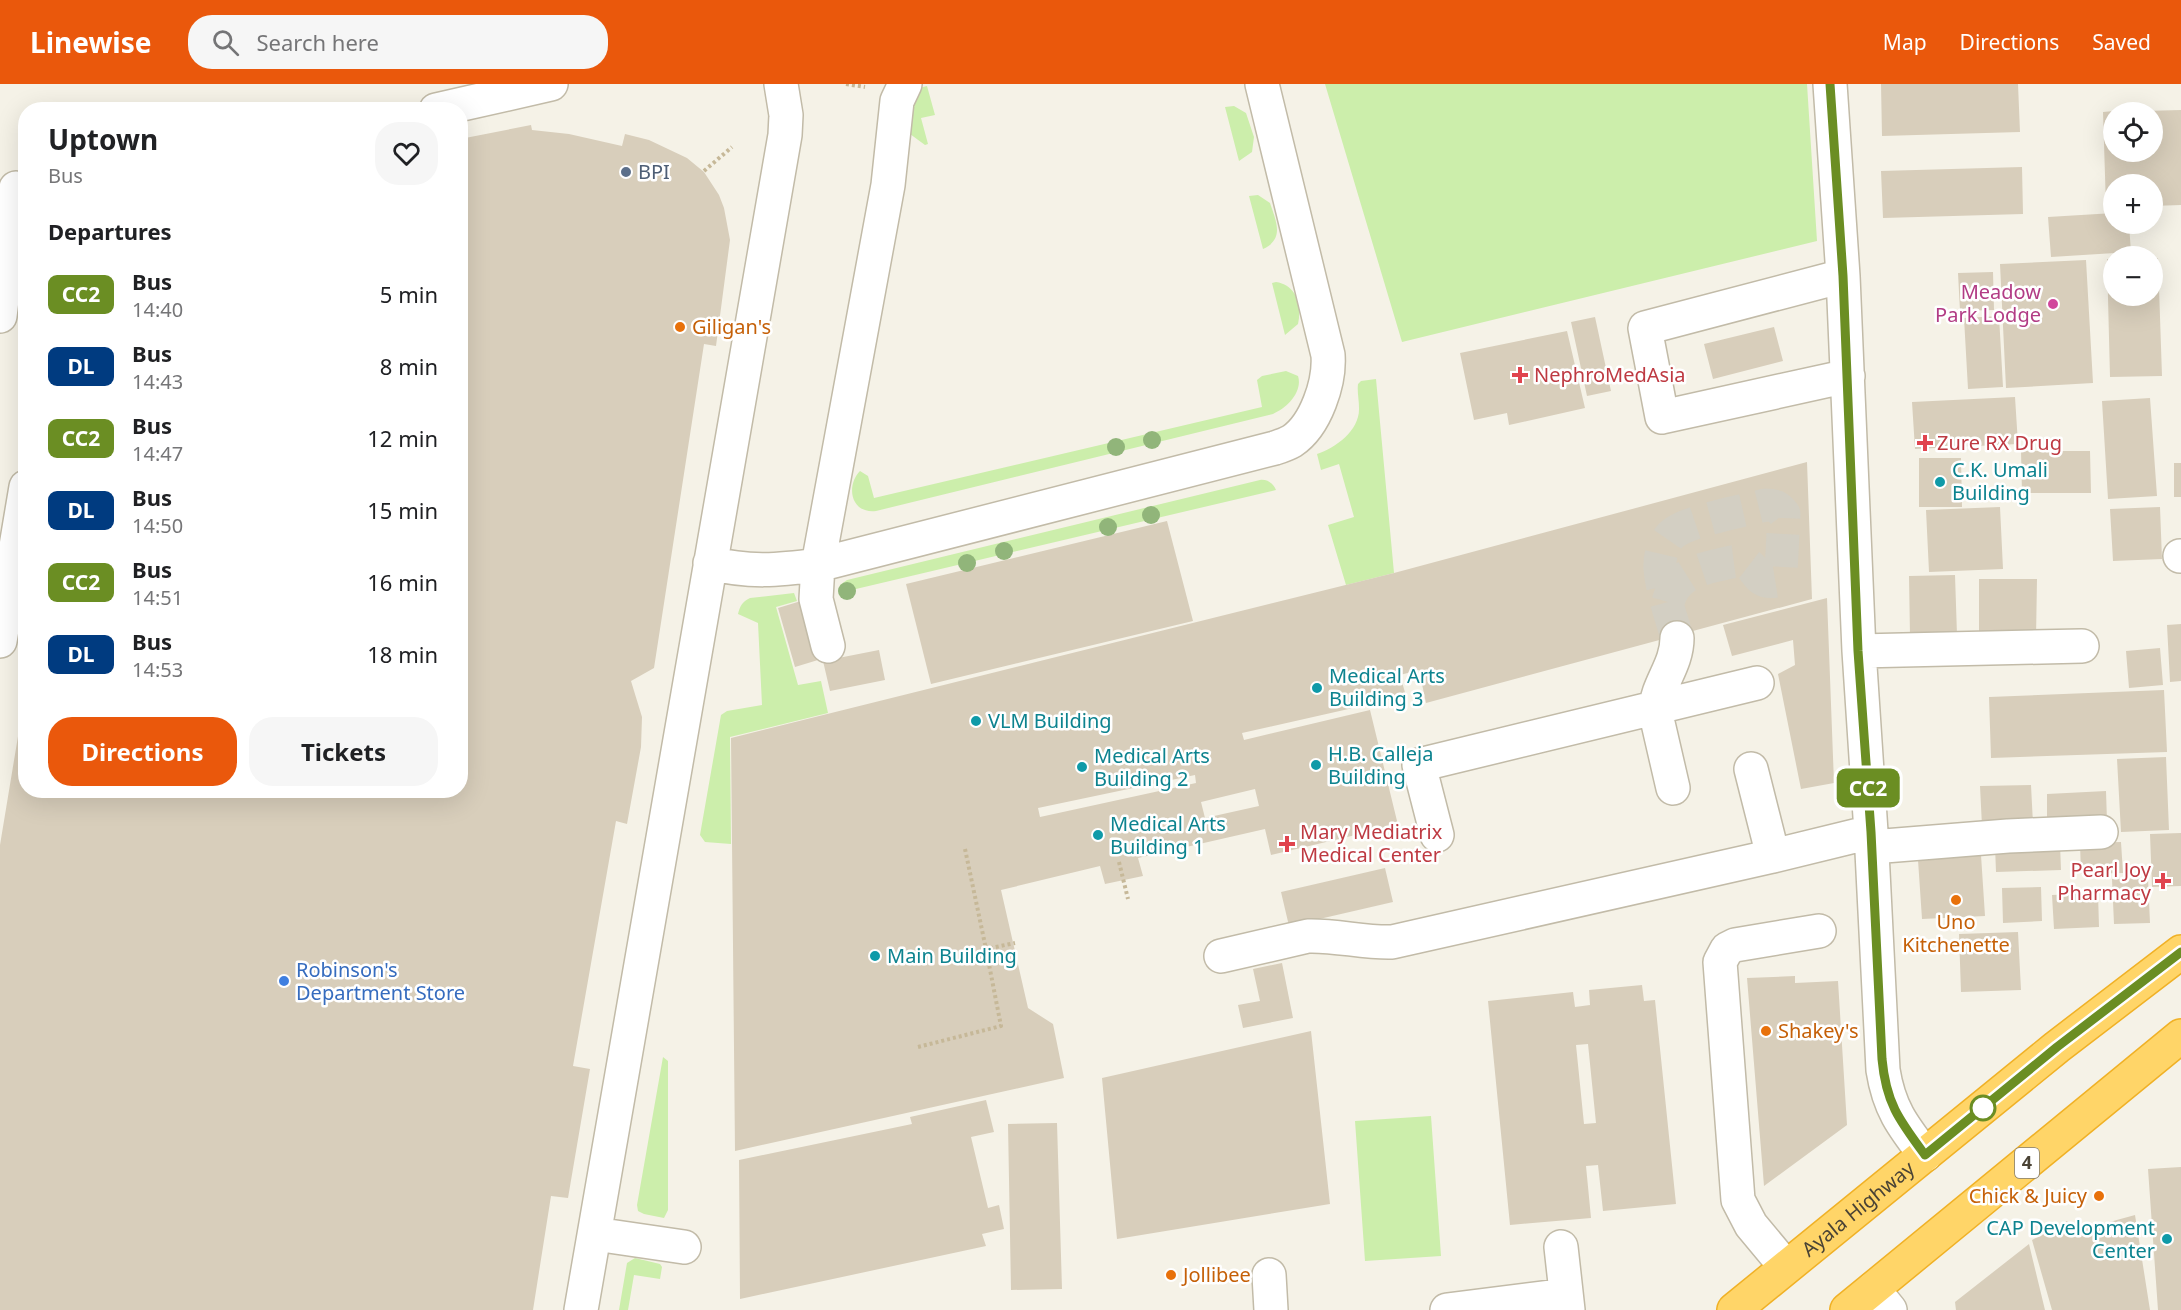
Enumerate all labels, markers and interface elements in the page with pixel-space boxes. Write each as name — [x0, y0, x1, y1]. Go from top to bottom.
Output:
search box — [188, 15, 608, 69]
text: Linewise — [30, 23, 152, 61]
icon: search — [209, 26, 242, 59]
text: Search here — [257, 27, 379, 57]
text: Map — [1883, 28, 1927, 56]
text: Directions — [1960, 28, 2059, 56]
text: Saved — [2092, 28, 2151, 56]
map controls — [2103, 102, 2163, 306]
button: locate — [2103, 102, 2163, 162]
text: Uptown — [48, 120, 158, 158]
button: heart — [375, 122, 438, 185]
place label: BPI — [638, 158, 670, 185]
text: Bus — [48, 162, 83, 189]
marker: BPI — [619, 165, 633, 179]
button: + — [2103, 174, 2163, 234]
text: Departures — [48, 216, 172, 246]
button: − — [2103, 246, 2163, 306]
text: Bus — [132, 266, 172, 296]
place label: Meadow Park Lodge — [1935, 278, 2041, 328]
text: 5 min — [380, 279, 438, 309]
text: CC2 — [62, 280, 100, 308]
text: 14:40 — [132, 296, 183, 323]
marker: Meadow Park Lodge — [2046, 297, 2060, 311]
place label: Giligan's — [692, 313, 771, 340]
marker: Giligan's — [673, 320, 687, 334]
text: Bus — [132, 338, 172, 368]
text: 8 min — [380, 351, 438, 381]
text: DL — [67, 352, 95, 380]
place label: NephroMedAsia — [1534, 361, 1686, 388]
marker: NephroMedAsia — [1511, 366, 1529, 384]
text: 14:43 — [132, 368, 183, 395]
text: Bus — [132, 410, 172, 440]
text: 12 min — [367, 423, 438, 453]
text: CC2 — [62, 424, 100, 452]
place label: Zure RX Drug — [1937, 429, 2062, 456]
marker: Zure RX Drug — [1918, 436, 1932, 450]
text: 14:47 — [132, 440, 183, 467]
place label: C.K. Umali Building — [1952, 456, 2048, 506]
marker: C.K. Umali Building — [1933, 475, 1947, 489]
text: Bus — [132, 482, 172, 512]
text: 15 min — [367, 495, 438, 525]
text: DL — [67, 496, 95, 524]
text: 14:50 — [132, 512, 183, 539]
text: Bus — [132, 554, 172, 584]
text: 16 min — [367, 567, 438, 597]
text: CC2 — [62, 568, 100, 596]
text: 14:51 — [132, 584, 183, 611]
text: Bus — [132, 626, 172, 656]
text: 18 min — [367, 639, 438, 669]
text: DL — [67, 640, 95, 668]
text: 14:53 — [132, 656, 183, 683]
place label: Medical Arts Building 3 — [1329, 662, 1445, 712]
marker: Medical Arts Building 3 — [1310, 681, 1324, 695]
place label: VLM Building — [988, 707, 1112, 734]
marker: VLM Building — [969, 714, 983, 728]
button: Directions — [48, 717, 237, 786]
button: Tickets — [249, 717, 438, 786]
place label: H.B. Calleja Building — [1328, 740, 1433, 790]
place label: Medical Arts Building 2 — [1094, 742, 1210, 792]
marker: H.B. Calleja Building — [1309, 758, 1323, 772]
marker: Medical Arts Building 2 — [1075, 760, 1089, 774]
line badge: CC2 — [1834, 768, 1902, 808]
text: CC2 — [1849, 774, 1887, 802]
place label: Medical Arts Building 1 — [1110, 810, 1226, 860]
place label: Mary Mediatrix Medical Center — [1300, 818, 1443, 868]
marker: Medical Arts Building 1 — [1091, 828, 1105, 842]
marker: Mary Mediatrix Medical Center — [1278, 835, 1296, 853]
place label: Pearl Joy Pharmacy — [2057, 856, 2152, 906]
marker: Pearl Joy Pharmacy — [2156, 874, 2170, 888]
marker: Uno Kitchenette — [1949, 893, 1963, 907]
place label: Uno Kitchenette — [1902, 908, 2010, 958]
place label: Main Building — [887, 942, 1017, 969]
marker: Main Building — [868, 949, 882, 963]
place label: Robinson's Department Store — [296, 956, 465, 1006]
marker: Robinson's Department Store — [277, 974, 291, 988]
place label: Shakey's — [1778, 1017, 1859, 1044]
marker: Shakey's — [1759, 1024, 1773, 1038]
unlabelled marker — [1970, 1095, 1996, 1121]
road number: 4 — [2015, 1148, 2039, 1178]
street label: Ayala Highway — [1796, 1154, 1920, 1263]
place label: Chick & Juicy — [1969, 1182, 2088, 1209]
marker: Chick & Juicy — [2092, 1189, 2106, 1203]
place label: CAP Development Center — [1986, 1214, 2155, 1264]
marker: CAP Development Center — [2160, 1232, 2174, 1246]
place label: Jollibee — [1181, 1261, 1251, 1288]
marker: Jollibee — [1164, 1268, 1178, 1282]

